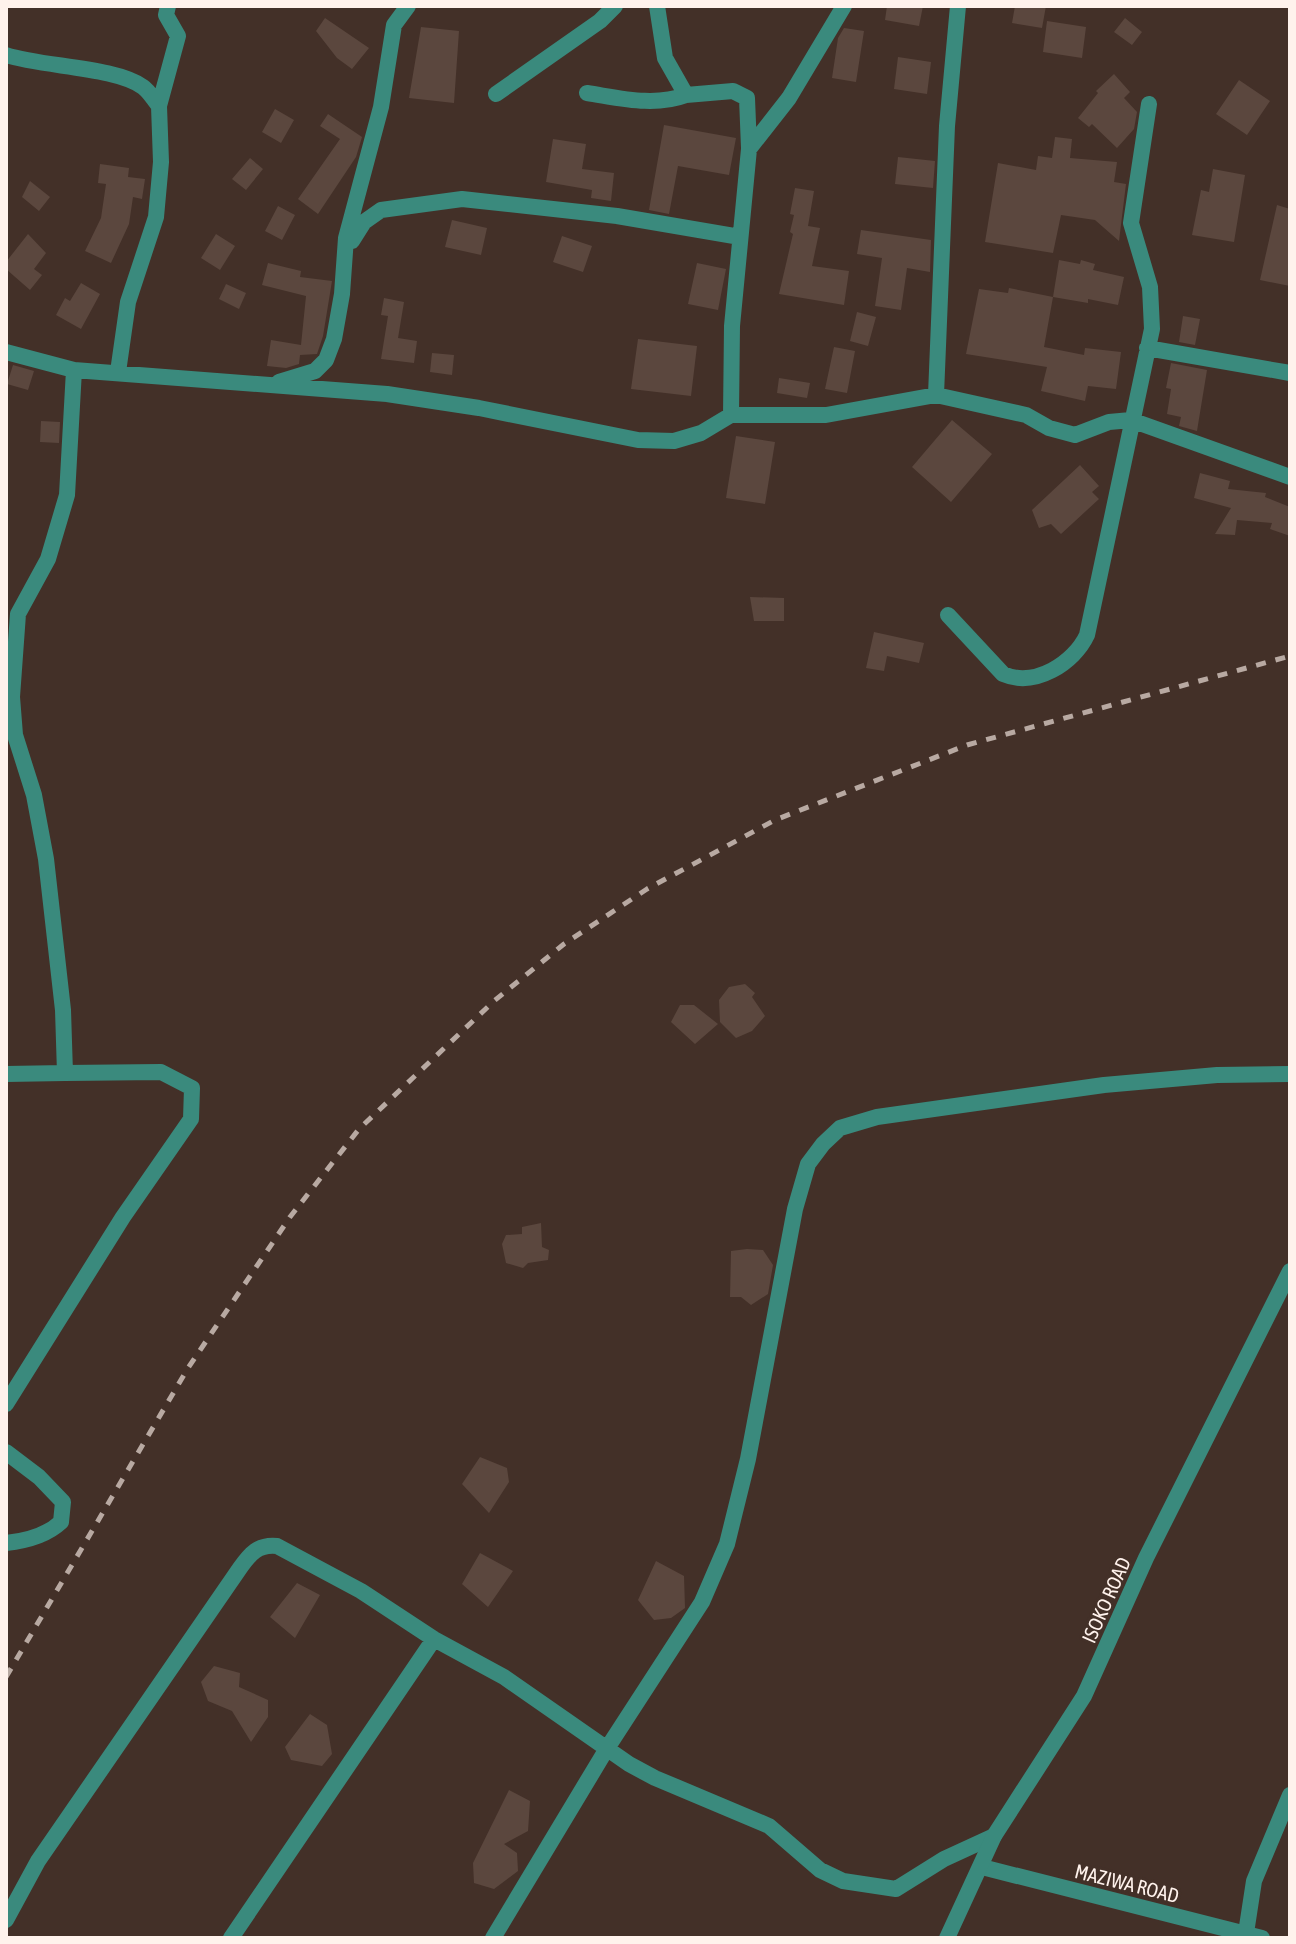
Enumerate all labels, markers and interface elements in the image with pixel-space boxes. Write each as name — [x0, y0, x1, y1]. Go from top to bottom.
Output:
street label: ISOKO ROAD — [1077, 1554, 1135, 1646]
street label: MAZIWA ROAD — [1073, 1859, 1181, 1907]

